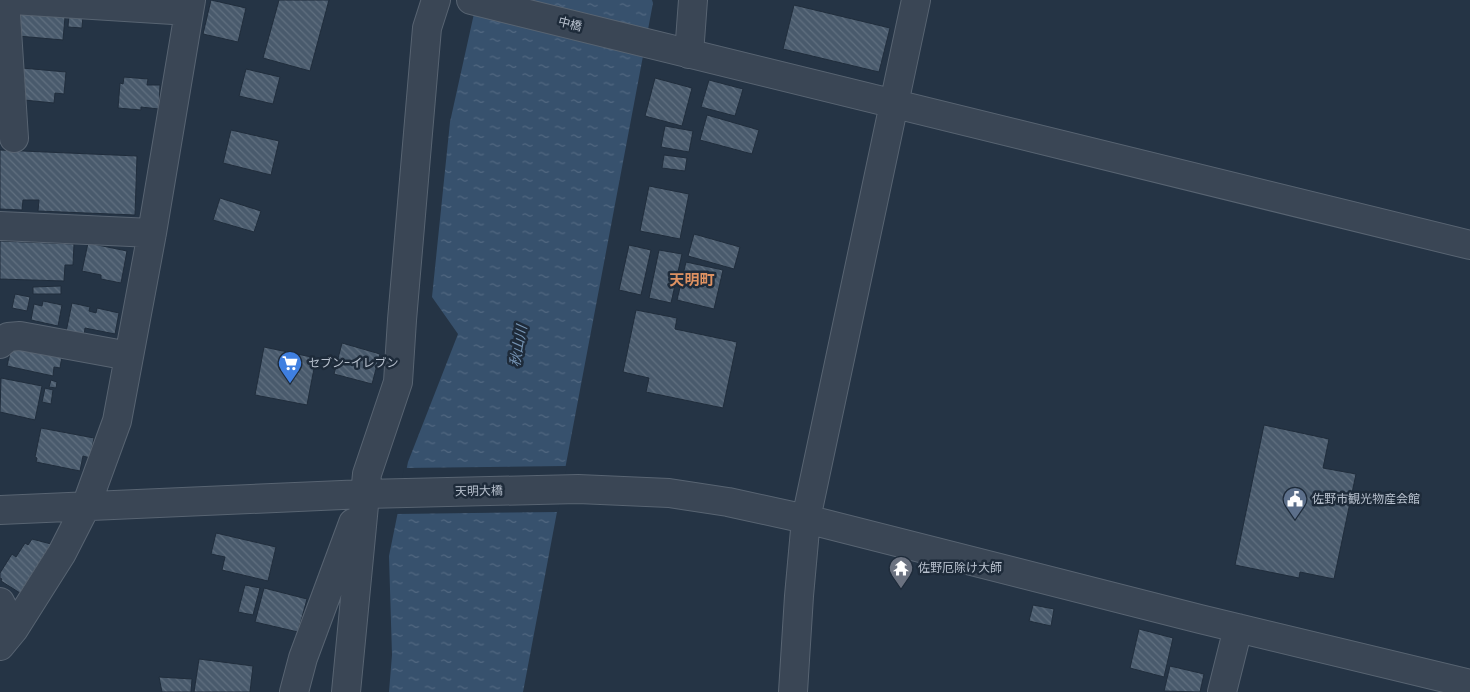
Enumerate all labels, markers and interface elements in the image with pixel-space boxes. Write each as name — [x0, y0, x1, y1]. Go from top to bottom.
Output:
street label: 中橋 — [556, 12, 584, 35]
district label: 天明町 — [669, 269, 715, 290]
water label: 秋山川 — [505, 322, 532, 368]
supermarket icon: セブン-イレブン — [277, 350, 303, 384]
place label: セブン-イレブン — [308, 354, 399, 371]
street label: 天明大橋 — [455, 482, 503, 499]
public building icon: 佐野市観光物産会館 — [1282, 486, 1308, 520]
place label: 佐野市観光物産会館 — [1312, 490, 1420, 507]
temple icon: 佐野厄除け大師 — [888, 555, 914, 589]
place label: 佐野厄除け大師 — [918, 559, 1002, 576]

